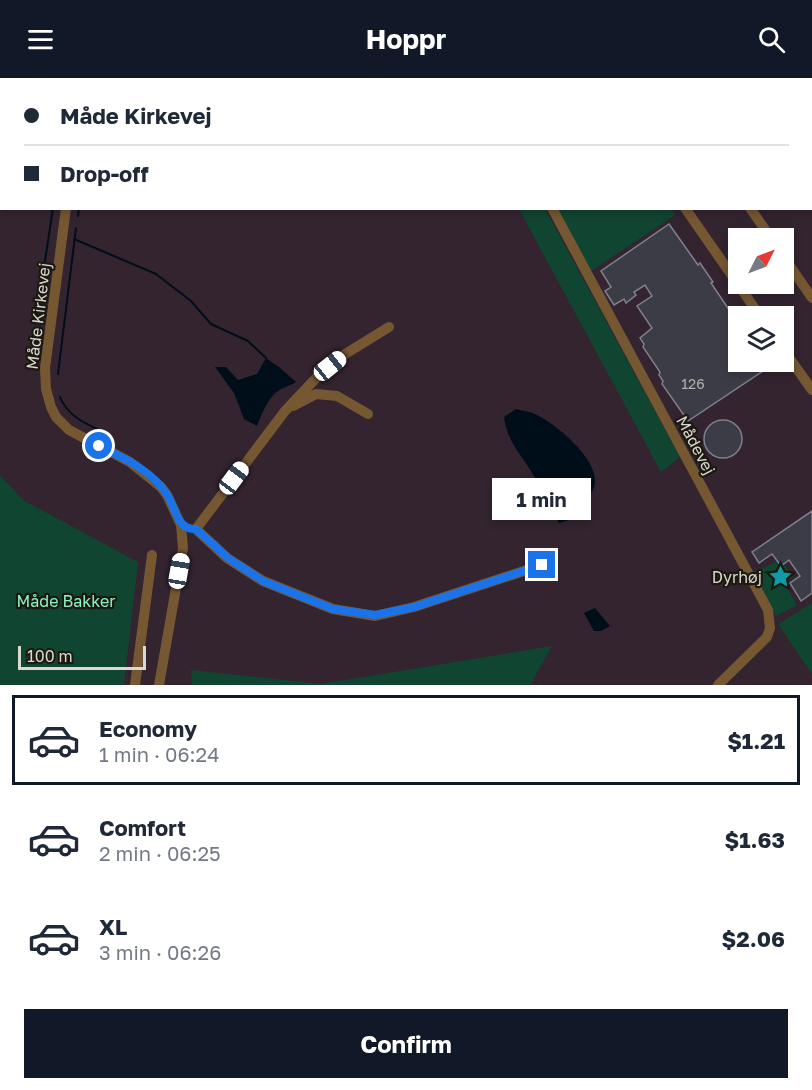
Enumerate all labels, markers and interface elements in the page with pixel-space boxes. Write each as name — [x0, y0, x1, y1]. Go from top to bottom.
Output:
icon: menu — [24, 23, 57, 56]
text: Hoppr — [366, 23, 446, 55]
icon: search — [755, 23, 788, 56]
text: Måde Kirkevej — [60, 102, 212, 129]
text: Drop-off — [60, 160, 149, 187]
north arrow — [728, 228, 794, 294]
map controls — [728, 228, 794, 372]
street label: Måde Kirkevej — [22, 261, 54, 371]
button: layers — [728, 306, 794, 372]
car — [310, 348, 350, 384]
house number: 126 — [681, 375, 705, 392]
street label: Mådevej — [672, 412, 720, 478]
route start — [85, 432, 112, 459]
car — [216, 458, 252, 498]
callout: 1 min — [492, 478, 592, 520]
text: 1 min — [516, 487, 567, 511]
route end — [528, 551, 555, 578]
car — [167, 552, 191, 590]
place icon: Dyrhøj — [767, 564, 793, 590]
place label: Dyrhøj — [712, 567, 762, 587]
park label: Måde Bakker — [17, 591, 115, 611]
scale bar — [18, 643, 146, 670]
text: 100 m — [27, 646, 73, 666]
icon: car — [27, 713, 81, 767]
text: Economy — [99, 715, 197, 742]
text: $1.21 — [727, 727, 785, 754]
text: 1 min · 06:24 — [99, 742, 219, 766]
icon: car — [27, 812, 81, 866]
text: Comfort — [99, 814, 186, 841]
text: $1.63 — [724, 826, 785, 853]
text: 2 min · 06:25 — [99, 841, 221, 865]
icon: car — [27, 911, 81, 965]
text: XL — [99, 913, 127, 940]
text: $2.06 — [722, 925, 785, 952]
text: 3 min · 06:26 — [99, 940, 221, 964]
button: Confirm — [24, 1009, 788, 1078]

